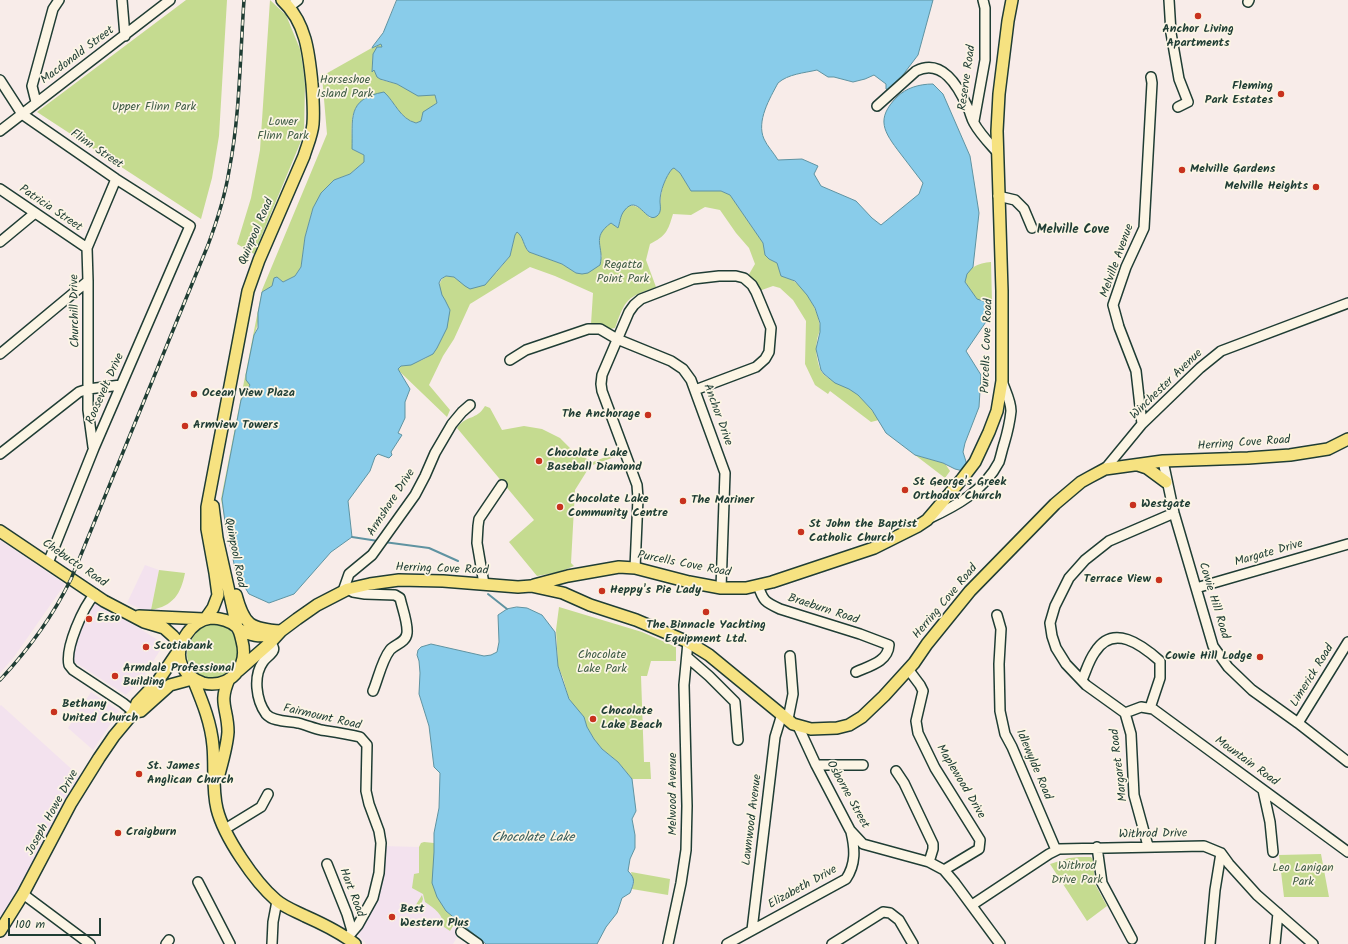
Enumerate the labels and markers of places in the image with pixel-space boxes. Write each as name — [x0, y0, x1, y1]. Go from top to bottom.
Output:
marker: Anchor Living Apartments — [1193, 11, 1203, 21]
place label: Anchor Living Apartments — [1162, 23, 1234, 51]
place label: Fleming Park Estates — [1205, 80, 1273, 108]
marker: Fleming Park Estates — [1276, 89, 1286, 99]
place label: Melville Gardens — [1190, 163, 1275, 177]
marker: Melville Gardens — [1177, 165, 1187, 175]
place label: Melville Heights — [1225, 180, 1308, 194]
marker: Melville Heights — [1311, 182, 1321, 192]
place label: Ocean View Plaza — [202, 387, 295, 401]
marker: Ocean View Plaza — [189, 389, 199, 399]
place label: The Anchorage — [562, 408, 640, 422]
marker: The Anchorage — [643, 410, 653, 420]
place label: Armview Towers — [193, 419, 278, 433]
marker: Armview Towers — [180, 421, 190, 431]
place label: Chocolate Lake Baseball Diamond — [547, 447, 642, 475]
marker: Chocolate Lake Baseball Diamond — [534, 456, 544, 466]
place label: St George's Greek Orthodox Church — [913, 476, 1006, 504]
marker: St George's Greek Orthodox Church — [900, 485, 910, 495]
place label: Chocolate Lake Community Centre — [568, 493, 668, 521]
place label: The Mariner — [691, 494, 754, 508]
marker: The Mariner — [678, 496, 688, 506]
place label: Westgate — [1141, 498, 1190, 512]
marker: Westgate — [1128, 500, 1138, 510]
marker: Chocolate Lake Community Centre — [555, 502, 565, 512]
place label: St John the Baptist Catholic Church — [809, 518, 917, 546]
marker: St John the Baptist Catholic Church — [796, 527, 806, 537]
place label: Terrace View — [1084, 573, 1151, 587]
marker: Terrace View — [1154, 575, 1164, 585]
place label: Heppy's Pie Lady — [610, 584, 701, 598]
marker: Heppy's Pie Lady — [597, 586, 607, 596]
marker: The Binnacle Yachting Equipment Ltd. — [701, 607, 711, 617]
place label: Esso — [97, 612, 120, 626]
marker: Esso — [84, 614, 94, 624]
place label: The Binnacle Yachting Equipment Ltd. — [646, 619, 766, 647]
place label: Scotiabank — [154, 640, 212, 654]
marker: Scotiabank — [141, 642, 151, 652]
place label: Cowie Hill Lodge — [1165, 650, 1252, 664]
marker: Cowie Hill Lodge — [1255, 652, 1265, 662]
place label: Armdale Professional Building — [123, 662, 234, 690]
marker: Armdale Professional Building — [110, 671, 120, 681]
place label: Bethany United Church — [62, 698, 138, 726]
place label: Chocolate Lake Beach — [601, 705, 662, 733]
marker: Bethany United Church — [49, 707, 59, 717]
marker: Chocolate Lake Beach — [588, 714, 598, 724]
place label: St. James Anglican Church — [147, 760, 234, 788]
marker: St. James Anglican Church — [134, 769, 144, 779]
place label: Craigburn — [126, 826, 176, 840]
marker: Craigburn — [113, 828, 123, 838]
place label: Best Western Plus — [400, 903, 469, 931]
marker: Best Western Plus — [387, 912, 397, 922]

